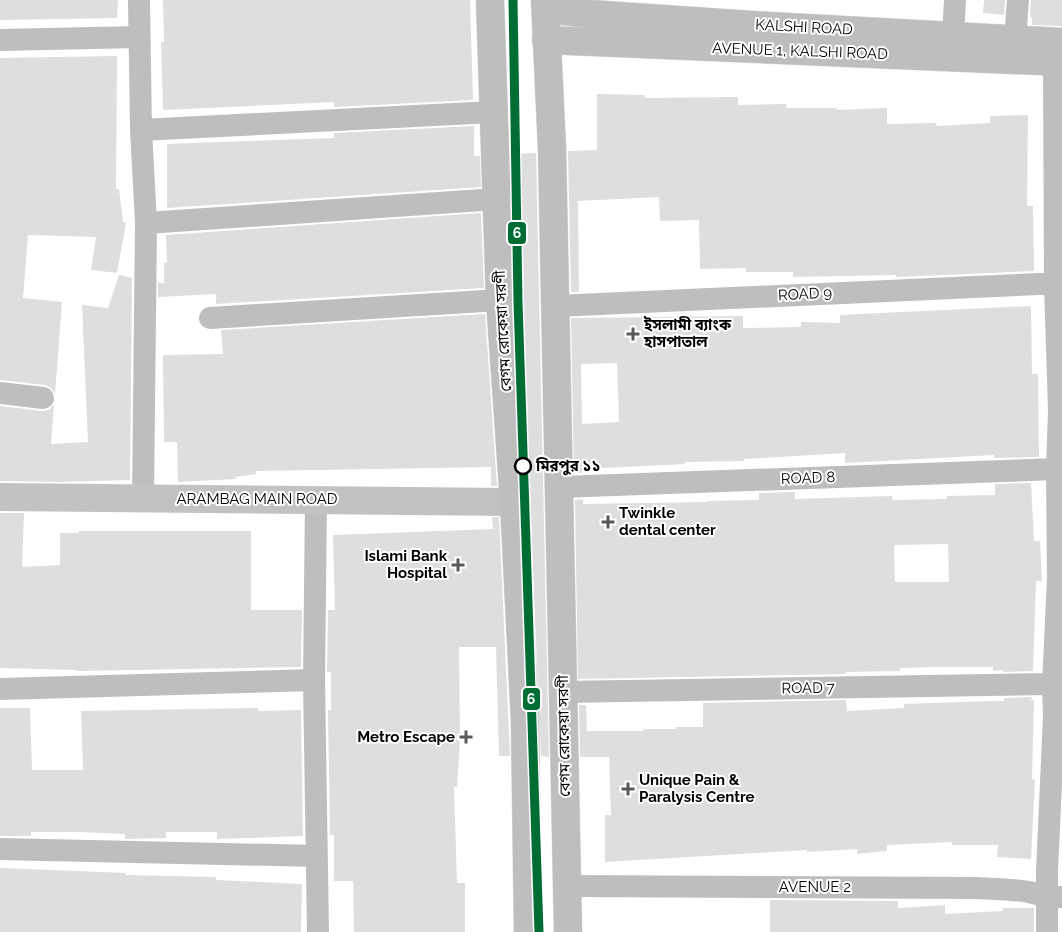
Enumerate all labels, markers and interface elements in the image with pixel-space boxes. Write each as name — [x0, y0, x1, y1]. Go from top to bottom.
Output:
street label: KALSHI ROAD — [755, 15, 854, 39]
street label: AVENUE 1, KALSHI ROAD — [712, 39, 888, 63]
line badge: 6 — [507, 221, 527, 245]
text: 6 — [513, 225, 521, 241]
street label: বেগম রোকেয়া সরণী — [491, 269, 515, 392]
street label: ROAD 9 — [777, 284, 833, 304]
place label: ইসলামী ব্যাংক হাসপাতাল — [643, 316, 732, 351]
marker: ইসলামী ব্যাংক হাসপাতাল — [626, 327, 640, 341]
marker: মিরপুর ১১ — [514, 457, 532, 475]
place label: মিরপুর ১১ — [535, 457, 601, 476]
street label: ROAD 8 — [781, 468, 836, 488]
street label: ARAMBAG MAIN ROAD — [176, 490, 338, 508]
place label: Twinkle dental center — [619, 504, 716, 539]
marker: Twinkle dental center — [601, 515, 615, 529]
place label: Islami Bank Hospital — [364, 547, 448, 582]
marker: Islami Bank Hospital — [451, 558, 465, 572]
street label: বেগম রোকেয়া সরণী — [554, 674, 574, 797]
street label: ROAD 7 — [781, 679, 835, 697]
line badge: 6 — [522, 687, 541, 711]
text: 6 — [527, 691, 535, 707]
place label: Metro Escape — [357, 728, 455, 746]
marker: Metro Escape — [459, 730, 473, 744]
place label: Unique Pain & Paralysis Centre — [639, 771, 755, 806]
marker: Unique Pain & Paralysis Centre — [621, 782, 635, 796]
street label: AVENUE 2 — [779, 878, 851, 896]

